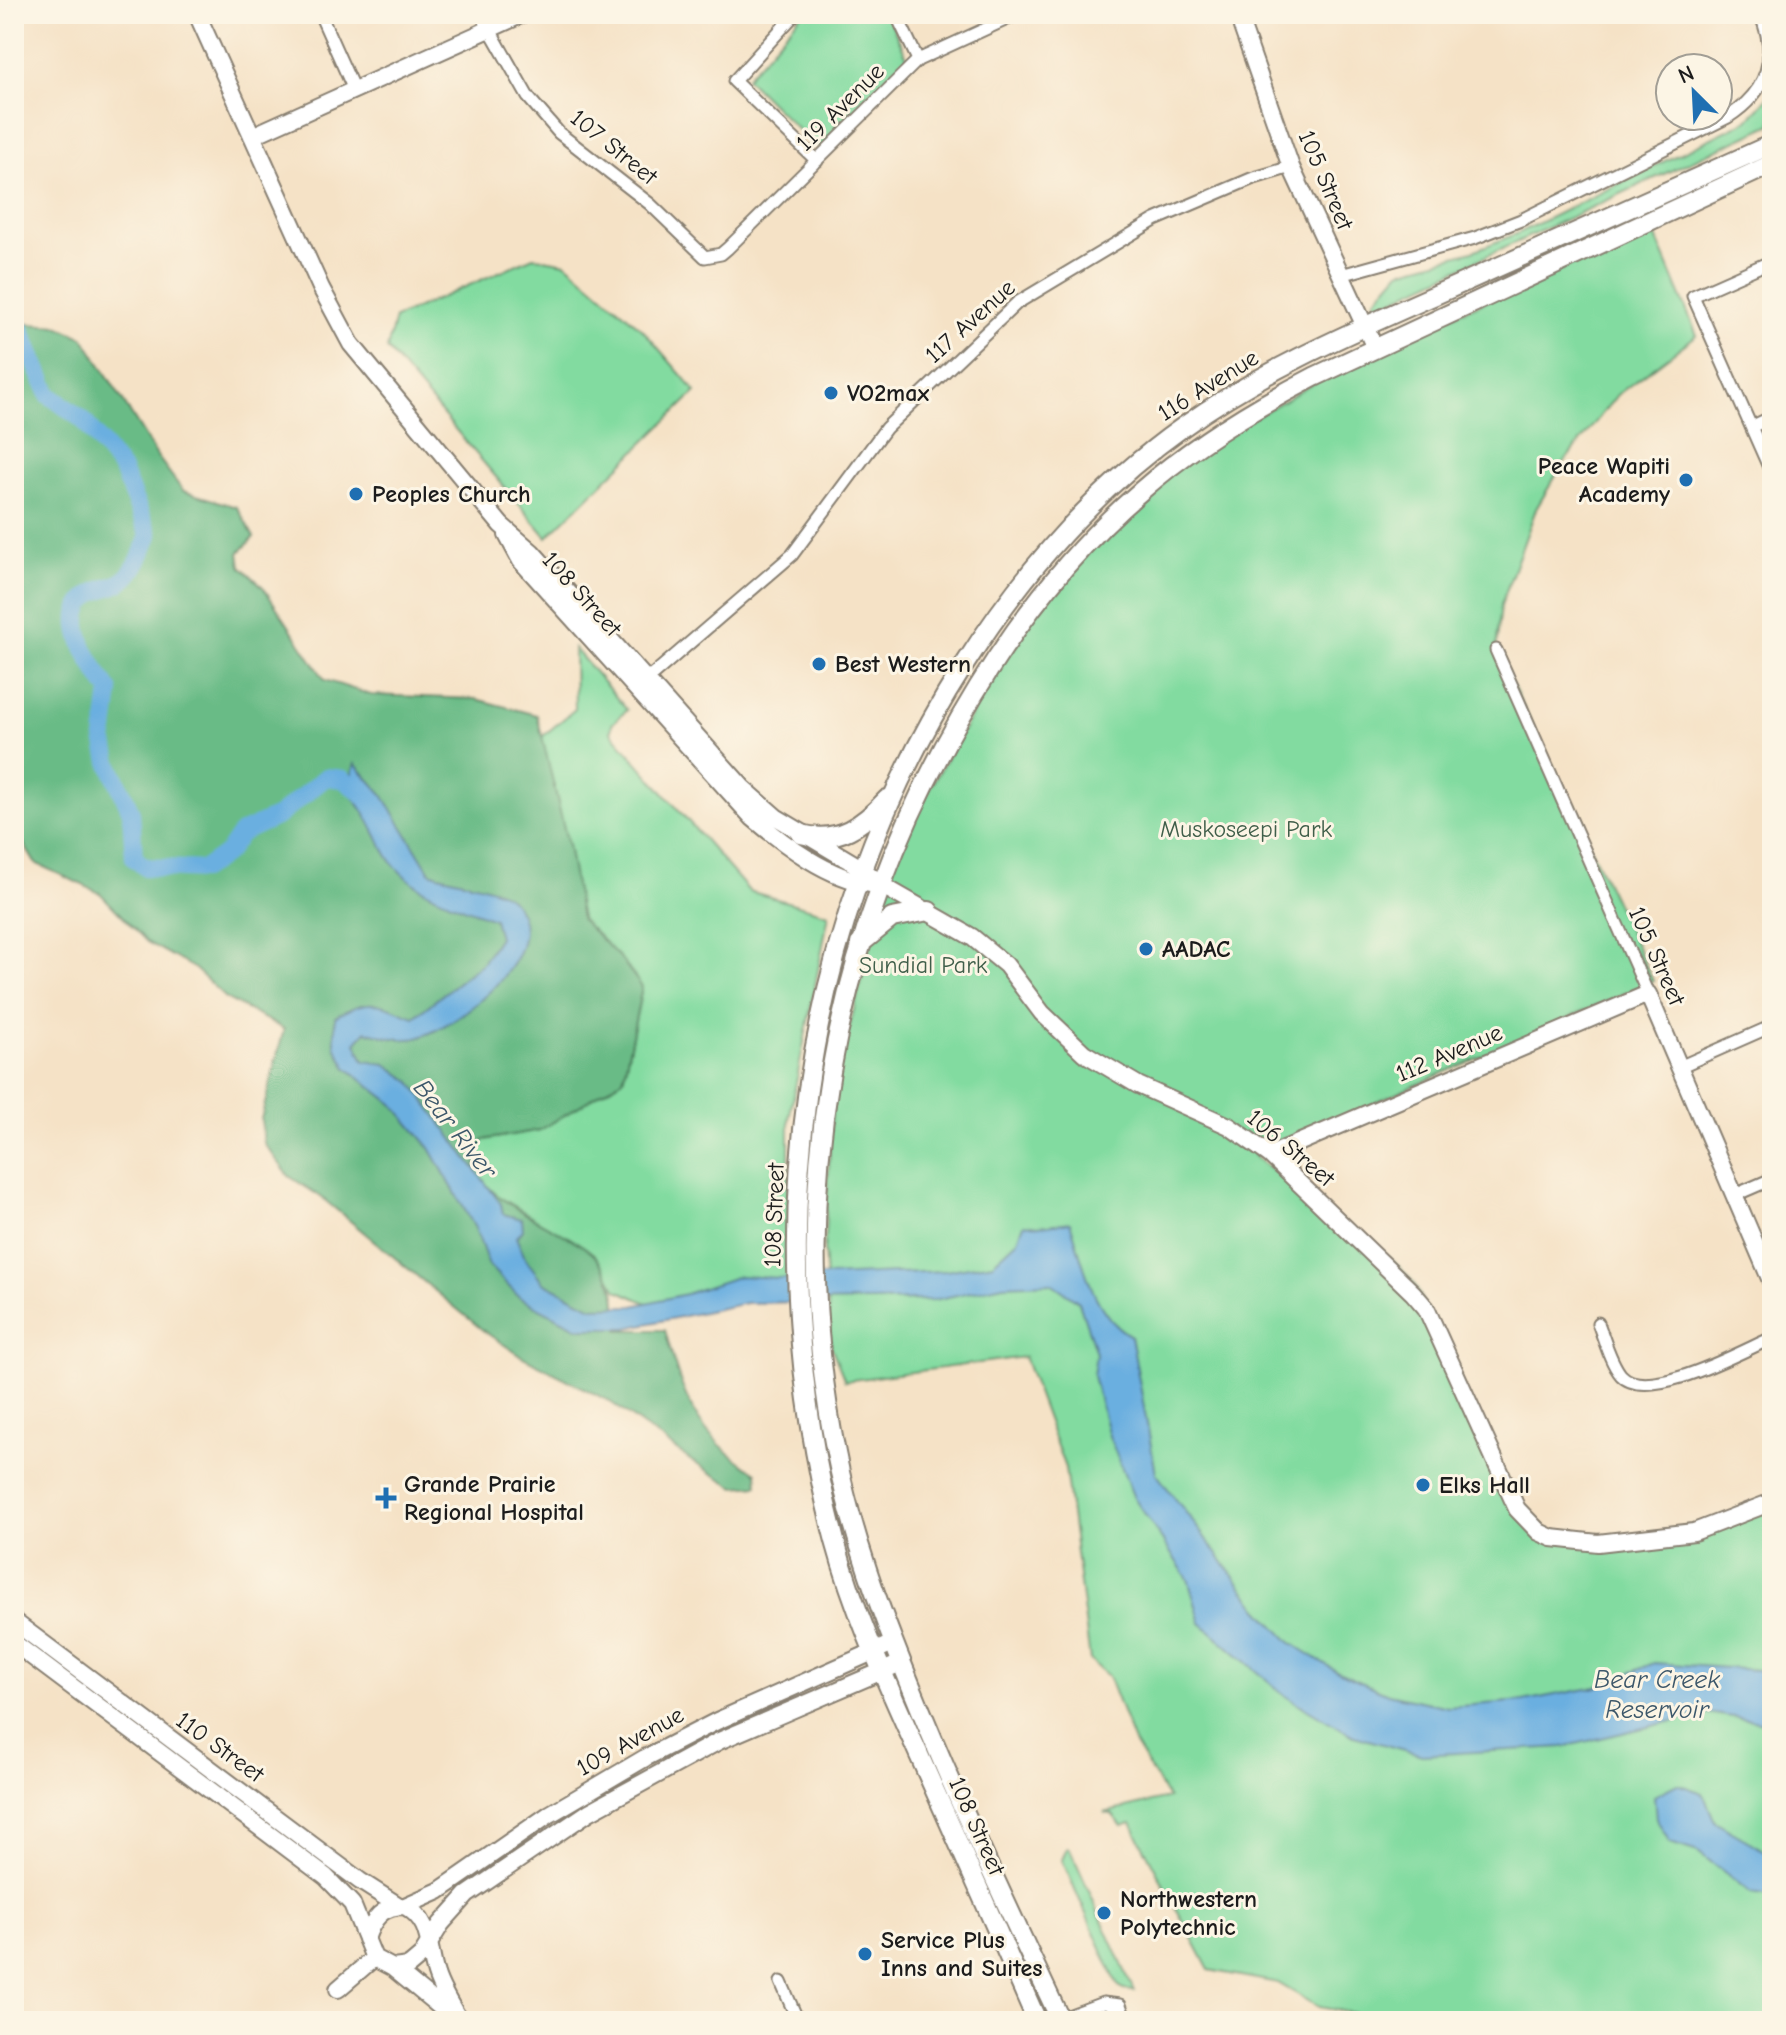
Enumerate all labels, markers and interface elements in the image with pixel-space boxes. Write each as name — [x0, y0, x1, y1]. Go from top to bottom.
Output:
north arrow — [1654, 52, 1734, 132]
street label: 119 Avenue — [790, 57, 890, 157]
text: N — [1674, 60, 1698, 89]
street label: 107 Street — [565, 104, 664, 191]
street label: 105 Street — [1293, 126, 1360, 235]
street label: 117 Avenue — [919, 273, 1021, 369]
street label: 116 Avenue — [1153, 343, 1263, 427]
place label: VO2max — [847, 379, 929, 407]
marker: VO2max — [822, 384, 840, 402]
place label: Peace Wapiti Academy — [1538, 452, 1670, 508]
marker: Peace Wapiti Academy — [1677, 471, 1695, 489]
place label: Peoples Church — [372, 480, 531, 508]
marker: Peoples Church — [347, 485, 365, 503]
street label: 108 Street — [537, 546, 628, 643]
place label: Best Western — [835, 650, 971, 678]
marker: Best Western — [810, 655, 828, 673]
park label: Muskoseepi Park — [1160, 815, 1332, 843]
street label: 105 Street — [1623, 902, 1692, 1011]
place label: AADAC — [1162, 935, 1230, 963]
marker: AADAC — [1137, 940, 1155, 958]
park label: Sundial Park — [859, 951, 988, 979]
street label: 112 Avenue — [1392, 1018, 1506, 1088]
water label: Bear River — [407, 1074, 504, 1186]
street label: 106 Street — [1242, 1103, 1341, 1193]
street label: 108 Street — [758, 1161, 790, 1268]
place label: Grande Prairie Regional Hospital — [404, 1470, 584, 1526]
place label: Elks Hall — [1439, 1471, 1530, 1499]
marker: Elks Hall — [1414, 1476, 1432, 1494]
marker: Grande Prairie Regional Hospital — [375, 1487, 397, 1509]
water label: Bear Creek Reservoir — [1594, 1665, 1720, 1725]
street label: 109 Avenue — [572, 1700, 688, 1782]
street label: 110 Street — [171, 1706, 270, 1789]
street label: 108 Street — [943, 1773, 1012, 1881]
place label: Northwestern Polytechnic — [1120, 1885, 1257, 1941]
marker: Northwestern Polytechnic — [1095, 1904, 1113, 1922]
place label: Service Plus Inns and Suites — [881, 1926, 1042, 1982]
marker: Service Plus Inns and Suites — [856, 1945, 874, 1963]

